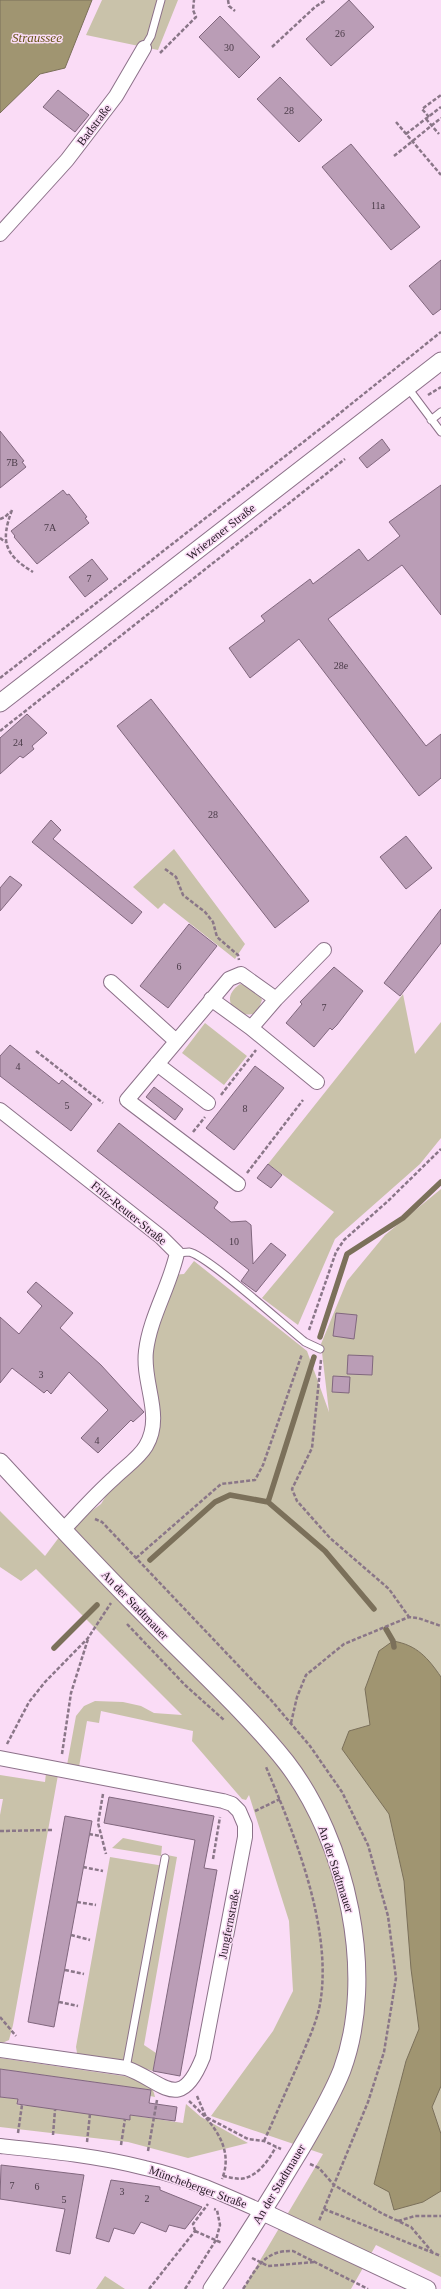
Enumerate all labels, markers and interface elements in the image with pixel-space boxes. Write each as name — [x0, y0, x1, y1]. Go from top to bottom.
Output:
house number: 26 — [335, 28, 345, 39]
water label: Straussee — [12, 30, 62, 45]
house number: 30 — [224, 42, 234, 53]
street label: Badstraße — [74, 102, 114, 148]
house number: 28 — [284, 105, 294, 116]
house number: 11a — [371, 200, 386, 211]
house number: 7B — [6, 457, 18, 468]
street label: Wriezener Straße — [184, 501, 258, 563]
house number: 7A — [44, 522, 57, 533]
house number: 7 — [87, 573, 92, 584]
house number: 28e — [334, 660, 349, 671]
house number: 24 — [13, 737, 23, 748]
house number: 28 — [208, 809, 218, 820]
house number: 6 — [177, 961, 182, 972]
house number: 7 — [322, 1002, 327, 1013]
house number: 4 — [16, 1061, 21, 1072]
house number: 5 — [65, 1100, 70, 1111]
house number: 8 — [243, 1103, 248, 1114]
street label: Fritz-Reuter-Straße — [88, 1178, 170, 1248]
house number: 10 — [229, 1236, 239, 1247]
house number: 3 — [39, 1369, 44, 1380]
house number: 4 — [95, 1435, 100, 1446]
street label: An der Stadtmauer — [98, 1568, 172, 1642]
street label: An der Stadtmauer — [315, 1824, 357, 1914]
street label: Jungfernstraße — [215, 1888, 243, 1960]
street label: An der Stadtmauer — [250, 2142, 308, 2226]
street label: Müncheberger Straße — [147, 2163, 249, 2211]
house number: 7 — [10, 2180, 15, 2191]
house number: 6 — [35, 2181, 40, 2192]
house number: 3 — [120, 2186, 125, 2197]
house number: 2 — [145, 2193, 150, 2204]
house number: 5 — [62, 2194, 67, 2205]

